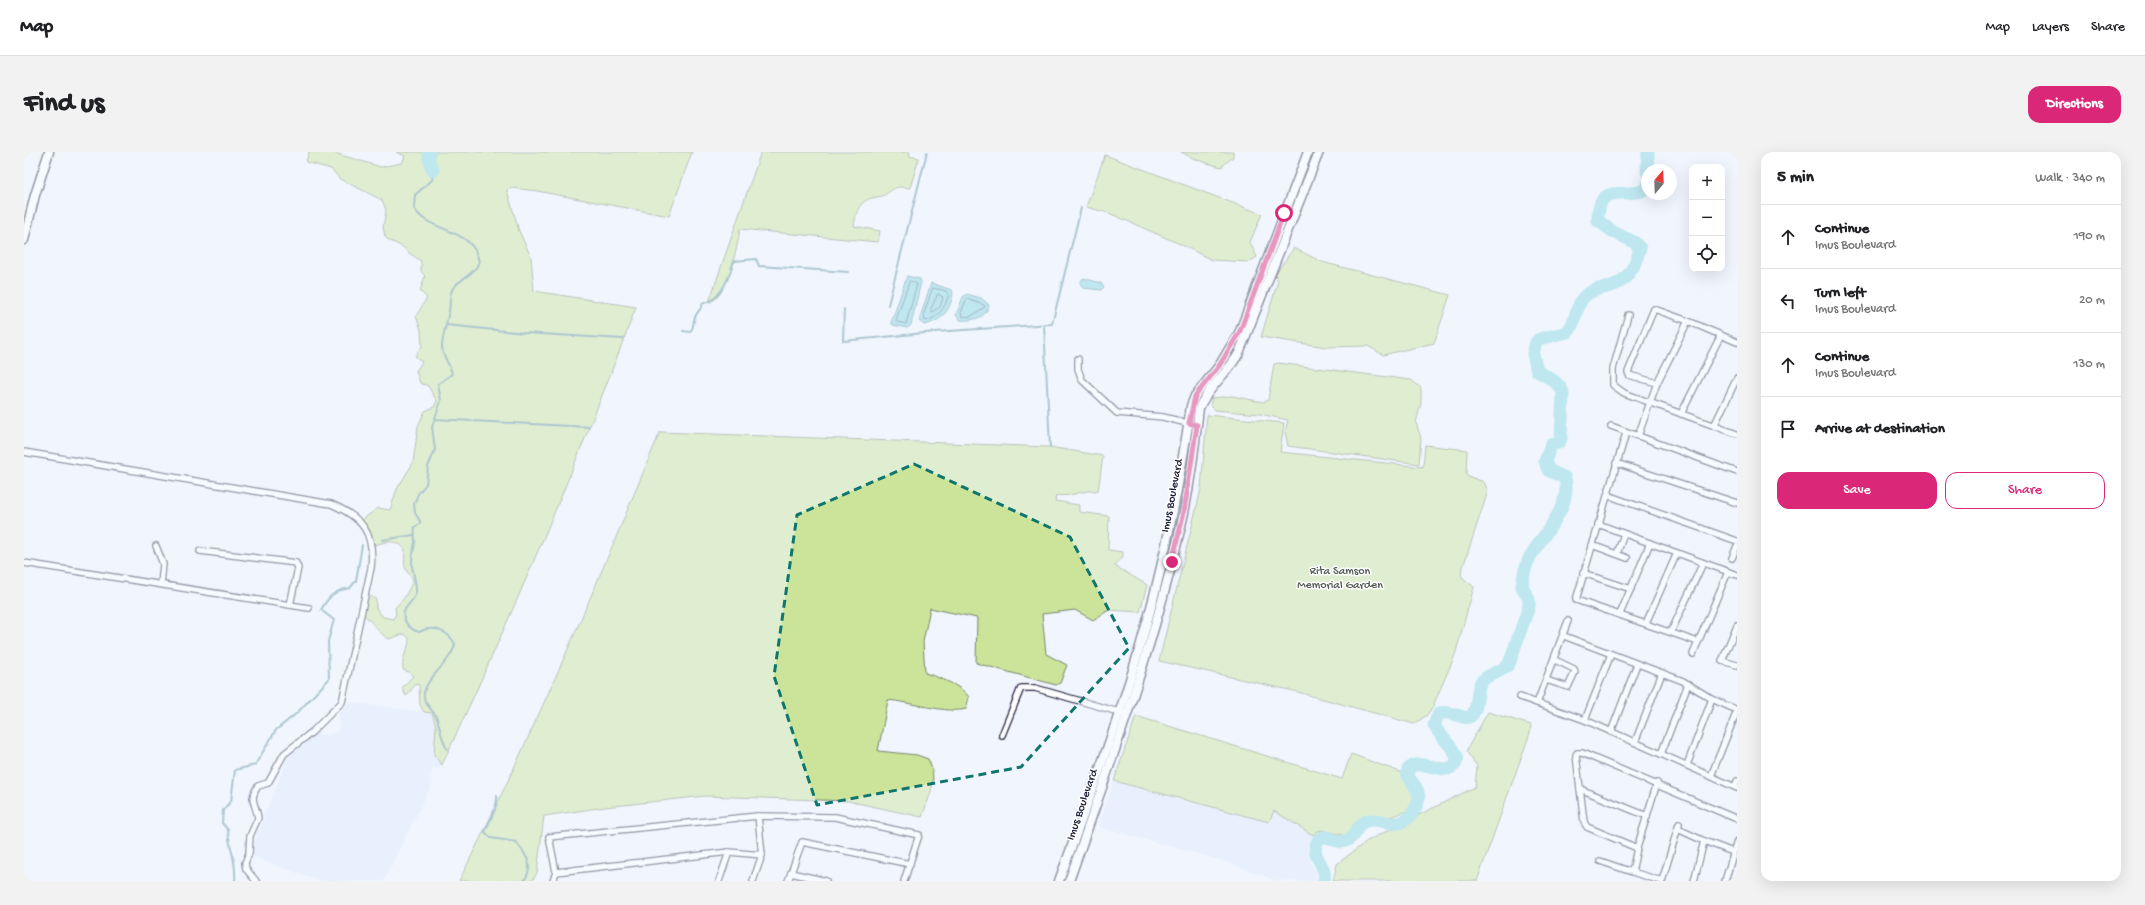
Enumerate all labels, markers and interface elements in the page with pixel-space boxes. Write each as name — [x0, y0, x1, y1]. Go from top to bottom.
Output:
text: Map — [20, 16, 53, 39]
text: Map — [1986, 19, 2010, 36]
text: Layers — [2032, 19, 2069, 36]
text: Share — [2091, 19, 2125, 36]
button: Directions — [2028, 86, 2121, 123]
text: Find us — [24, 88, 104, 121]
north arrow — [1641, 164, 1677, 200]
map controls — [1689, 164, 1725, 272]
button: + — [1689, 164, 1725, 200]
text: 5 min — [1777, 168, 1814, 188]
text: Walk · 340 m — [2035, 171, 2105, 186]
button: − — [1689, 200, 1725, 236]
route start — [1275, 204, 1293, 222]
text: Continue — [1815, 220, 1869, 238]
icon: ahead — [1777, 226, 1799, 248]
text: 190 m — [2074, 229, 2105, 244]
button: locate — [1689, 236, 1725, 272]
text: Imus Boulevard — [1815, 238, 1896, 253]
text: Turn left — [1815, 284, 1866, 302]
icon: left — [1777, 290, 1799, 312]
text: 20 m — [2079, 293, 2105, 308]
text: Imus Boulevard — [1815, 302, 1896, 317]
text: Continue — [1815, 348, 1869, 366]
icon: ahead — [1777, 354, 1799, 376]
text: 130 m — [2073, 357, 2105, 372]
text: Imus Boulevard — [1815, 366, 1896, 381]
icon: arrive — [1777, 418, 1799, 440]
text: Arrive at destination — [1815, 420, 1945, 438]
street label: Imus Boulevard — [1159, 457, 1187, 534]
button: Save — [1777, 472, 1937, 509]
button: Share — [1945, 472, 2105, 509]
route end — [1163, 553, 1181, 571]
park label: Rita Samson Memorial Garden — [1297, 565, 1383, 593]
street label: Imus Boulevard — [1064, 767, 1102, 842]

